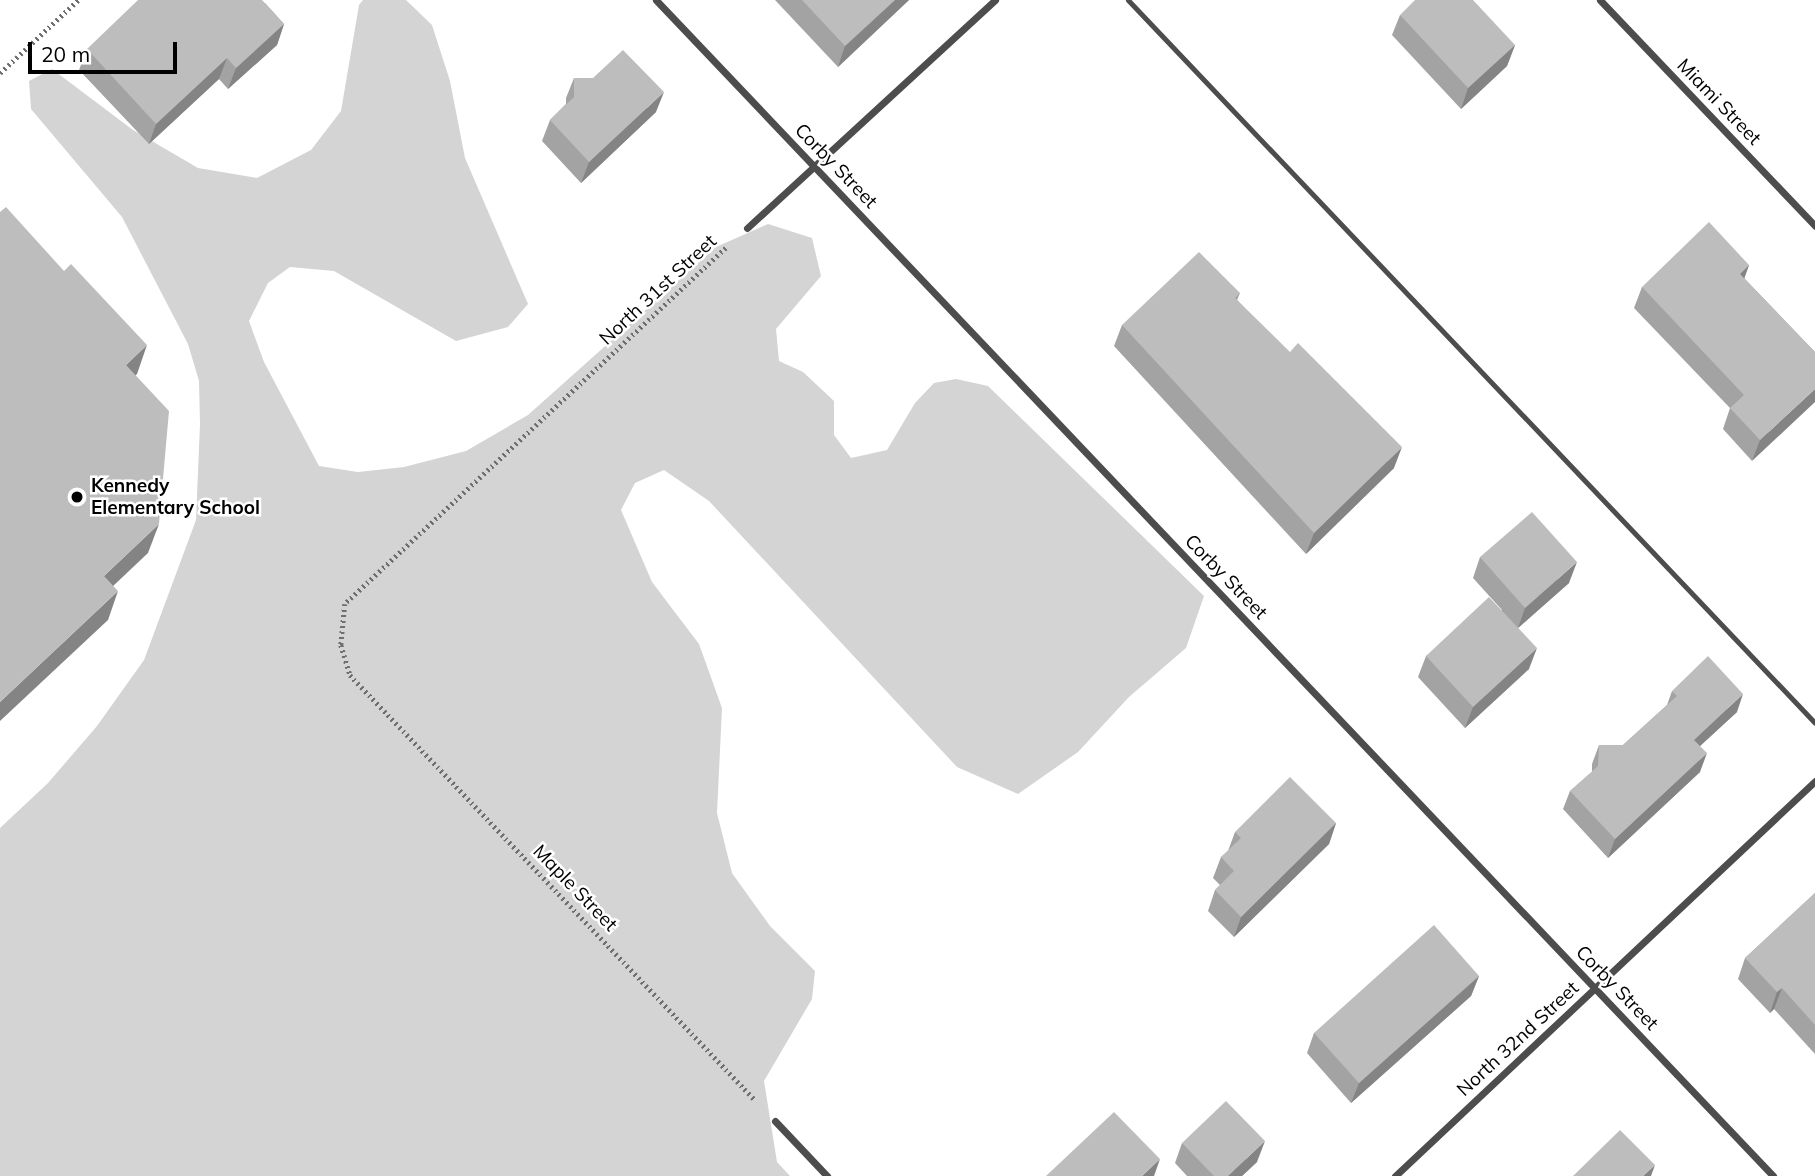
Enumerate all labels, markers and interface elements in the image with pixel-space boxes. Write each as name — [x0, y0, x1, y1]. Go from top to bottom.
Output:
scale bar — [32, 28, 180, 72]
text: 20 m — [41, 41, 90, 67]
street label: Miami Street — [1672, 54, 1766, 150]
street label: Corby Street — [790, 119, 882, 213]
street label: North 31st Street — [595, 230, 721, 350]
place label: Kennedy Elementary School — [91, 475, 260, 519]
marker: Kennedy Elementary School — [69, 489, 85, 505]
street label: Corby Street — [1180, 530, 1272, 624]
street label: Maple Street — [528, 840, 622, 936]
street label: Corby Street — [1571, 941, 1663, 1035]
street label: North 32nd Street — [1452, 977, 1584, 1101]

